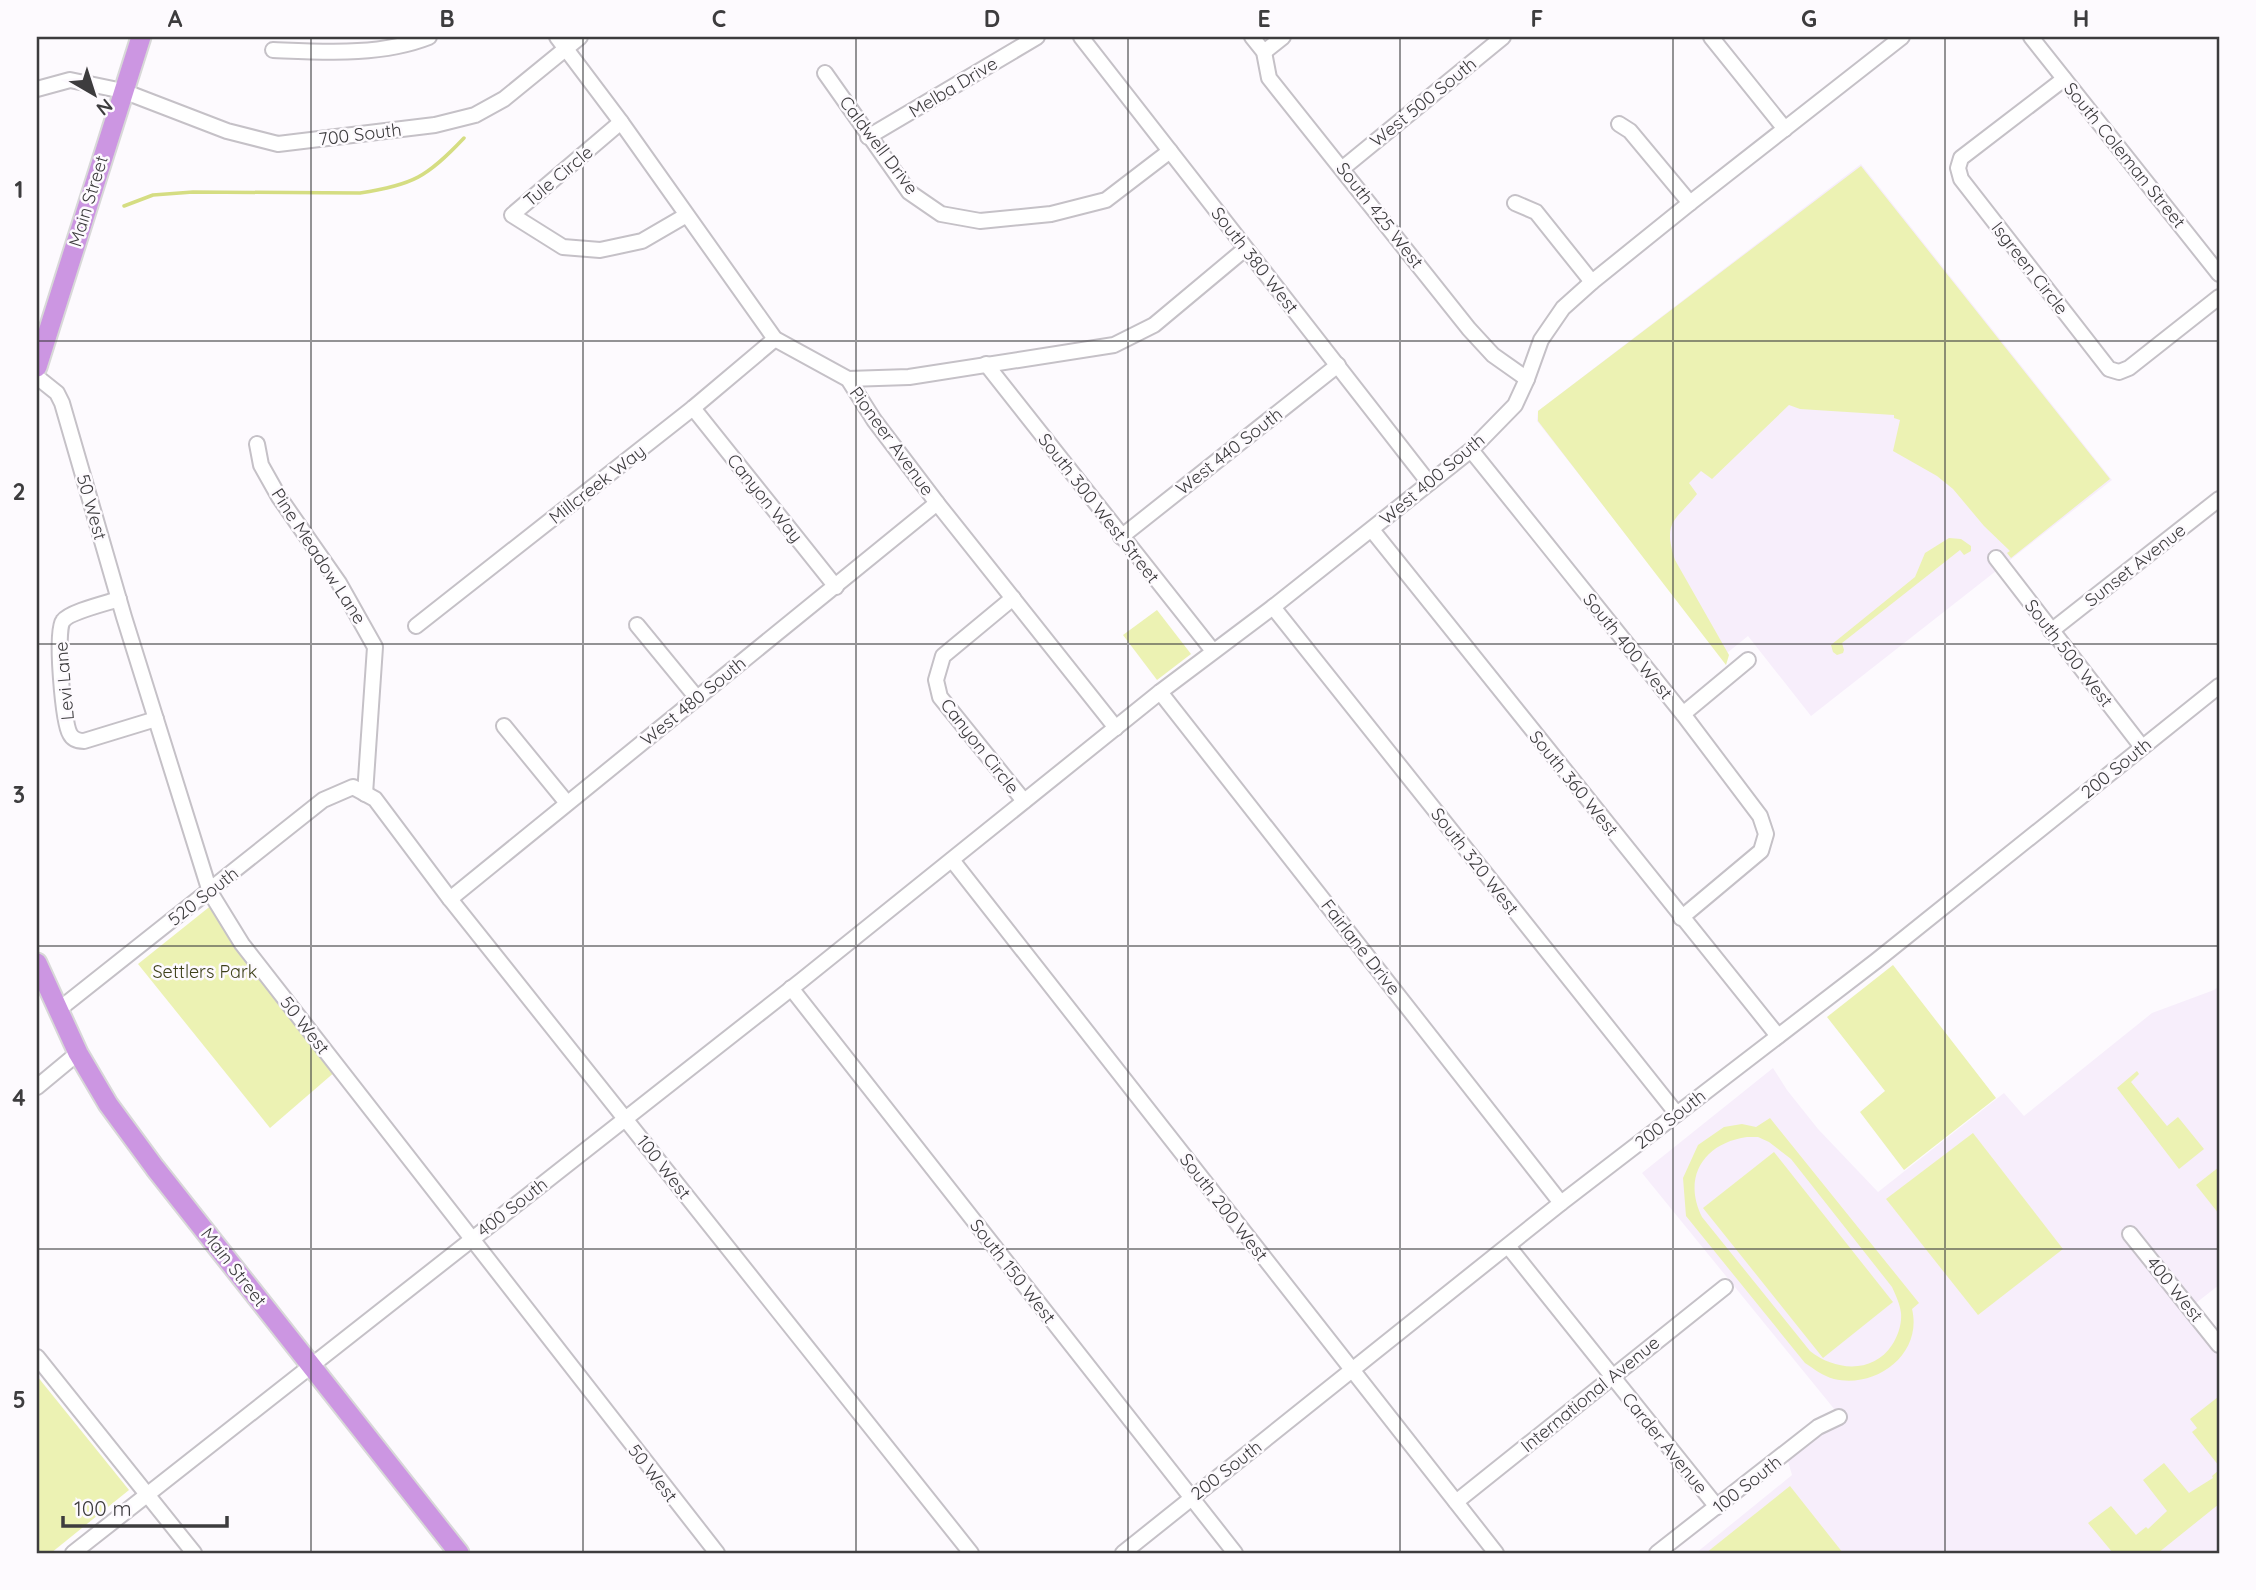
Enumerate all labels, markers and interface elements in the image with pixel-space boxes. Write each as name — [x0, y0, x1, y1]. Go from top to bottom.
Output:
text: A — [168, 4, 183, 33]
text: B — [439, 4, 455, 33]
text: C — [712, 4, 726, 33]
text: D — [984, 4, 1000, 33]
text: E — [1257, 4, 1271, 33]
text: F — [1531, 4, 1543, 33]
text: G — [1801, 4, 1817, 33]
text: H — [2073, 4, 2089, 33]
street label: Melba Drive — [905, 52, 1001, 122]
street label: West 500 South — [1365, 52, 1481, 152]
north arrow — [60, 60, 130, 130]
street label: South Coleman Street — [2059, 77, 2191, 233]
street label: Caldwell Drive — [834, 91, 924, 199]
text: N — [92, 93, 118, 121]
street label: 700 South — [317, 118, 403, 150]
street label: Tule Circle — [519, 140, 597, 212]
street label: Main Street — [63, 153, 113, 249]
street label: South 425 West — [1331, 157, 1429, 273]
text: 1 — [15, 175, 23, 204]
street label: South 380 West — [1206, 202, 1304, 318]
street label: Isgreen Circle — [1986, 217, 2074, 319]
street label: Pioneer Avenue — [845, 382, 939, 500]
street label: West 440 South — [1171, 402, 1287, 500]
street label: South 300 West Street — [1033, 428, 1165, 588]
street label: West 400 South — [1375, 428, 1489, 530]
street label: Millcreek Way — [544, 439, 650, 529]
street label: Canyon Way — [722, 449, 808, 547]
street label: 50 West — [72, 472, 112, 542]
text: 2 — [12, 477, 26, 506]
street label: Pine Meadow Lane — [266, 484, 372, 628]
street label: Sunset Avenue — [2080, 518, 2190, 612]
street label: South 400 West — [1578, 588, 1678, 704]
street label: South 500 West — [2020, 595, 2118, 711]
street label: Levi Lane — [49, 641, 79, 721]
street label: West 480 South — [636, 651, 750, 751]
street label: Canyon Circle — [936, 694, 1024, 798]
street label: South 360 West — [1524, 726, 1624, 840]
street label: 200 South — [2076, 733, 2156, 803]
text: 3 — [13, 780, 25, 809]
street label: South 320 West — [1426, 803, 1524, 919]
street label: 520 South — [163, 861, 243, 931]
street label: Fairlane Drive — [1316, 894, 1406, 1000]
park label: Settlers Park — [152, 960, 258, 983]
street label: 50 West — [275, 991, 335, 1059]
text: 4 — [12, 1083, 26, 1112]
street label: 200 South — [1630, 1084, 1710, 1154]
street label: 100 West — [632, 1130, 696, 1204]
street label: South 200 West — [1175, 1148, 1273, 1266]
street label: 400 South — [472, 1172, 552, 1242]
street label: South 150 West — [965, 1214, 1061, 1328]
street label: Main Street — [196, 1223, 272, 1311]
street label: 400 West — [2142, 1252, 2208, 1326]
street label: International Avenue — [1516, 1331, 1664, 1457]
text: 5 — [12, 1385, 26, 1414]
street label: Carder Avenue — [1617, 1388, 1713, 1498]
street label: 200 South — [1186, 1435, 1266, 1505]
street label: 50 West — [623, 1439, 683, 1507]
street label: 100 South — [1708, 1450, 1786, 1518]
scale bar — [63, 1485, 228, 1529]
text: 100 m — [74, 1495, 132, 1521]

